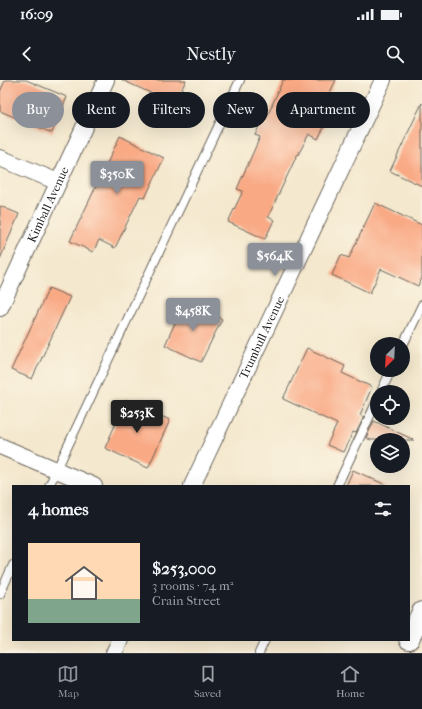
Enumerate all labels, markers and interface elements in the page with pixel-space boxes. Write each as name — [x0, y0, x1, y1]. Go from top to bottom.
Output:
text: 16:09 — [20, 5, 53, 23]
icon: back — [16, 43, 38, 65]
icon: search — [384, 43, 406, 65]
text: Nestly — [186, 44, 236, 65]
chip: Buy — [12, 92, 64, 128]
chip: Rent — [72, 92, 130, 128]
chip: Filters — [138, 92, 205, 128]
chip: New — [213, 92, 268, 128]
chip: Apartment — [276, 92, 370, 128]
pin: $350K — [89, 161, 145, 195]
street label: Kimball Avenue — [24, 164, 72, 245]
text: $350K — [100, 166, 134, 181]
pin: $564K — [247, 243, 303, 277]
text: $564K — [257, 248, 293, 263]
street label: Trumbull Avenue — [236, 294, 287, 381]
pin: $458K — [165, 298, 221, 332]
text: $458K — [175, 303, 211, 318]
north arrow — [370, 337, 410, 377]
map controls — [370, 337, 410, 473]
button: locate — [370, 385, 410, 425]
pin: $253K — [109, 400, 165, 434]
text: $253K — [120, 405, 154, 420]
button: layers — [370, 433, 410, 473]
icon: filters — [372, 498, 394, 520]
text: 4 homes — [28, 499, 88, 519]
text: $253,000 — [152, 558, 216, 578]
icon: home — [60, 559, 108, 607]
text: 3 rooms · 74 m² — [152, 578, 233, 593]
text: Crain Street — [152, 593, 221, 608]
tab: Map — [57, 663, 79, 700]
tab: Saved — [194, 663, 221, 700]
tab: Home — [336, 663, 365, 700]

